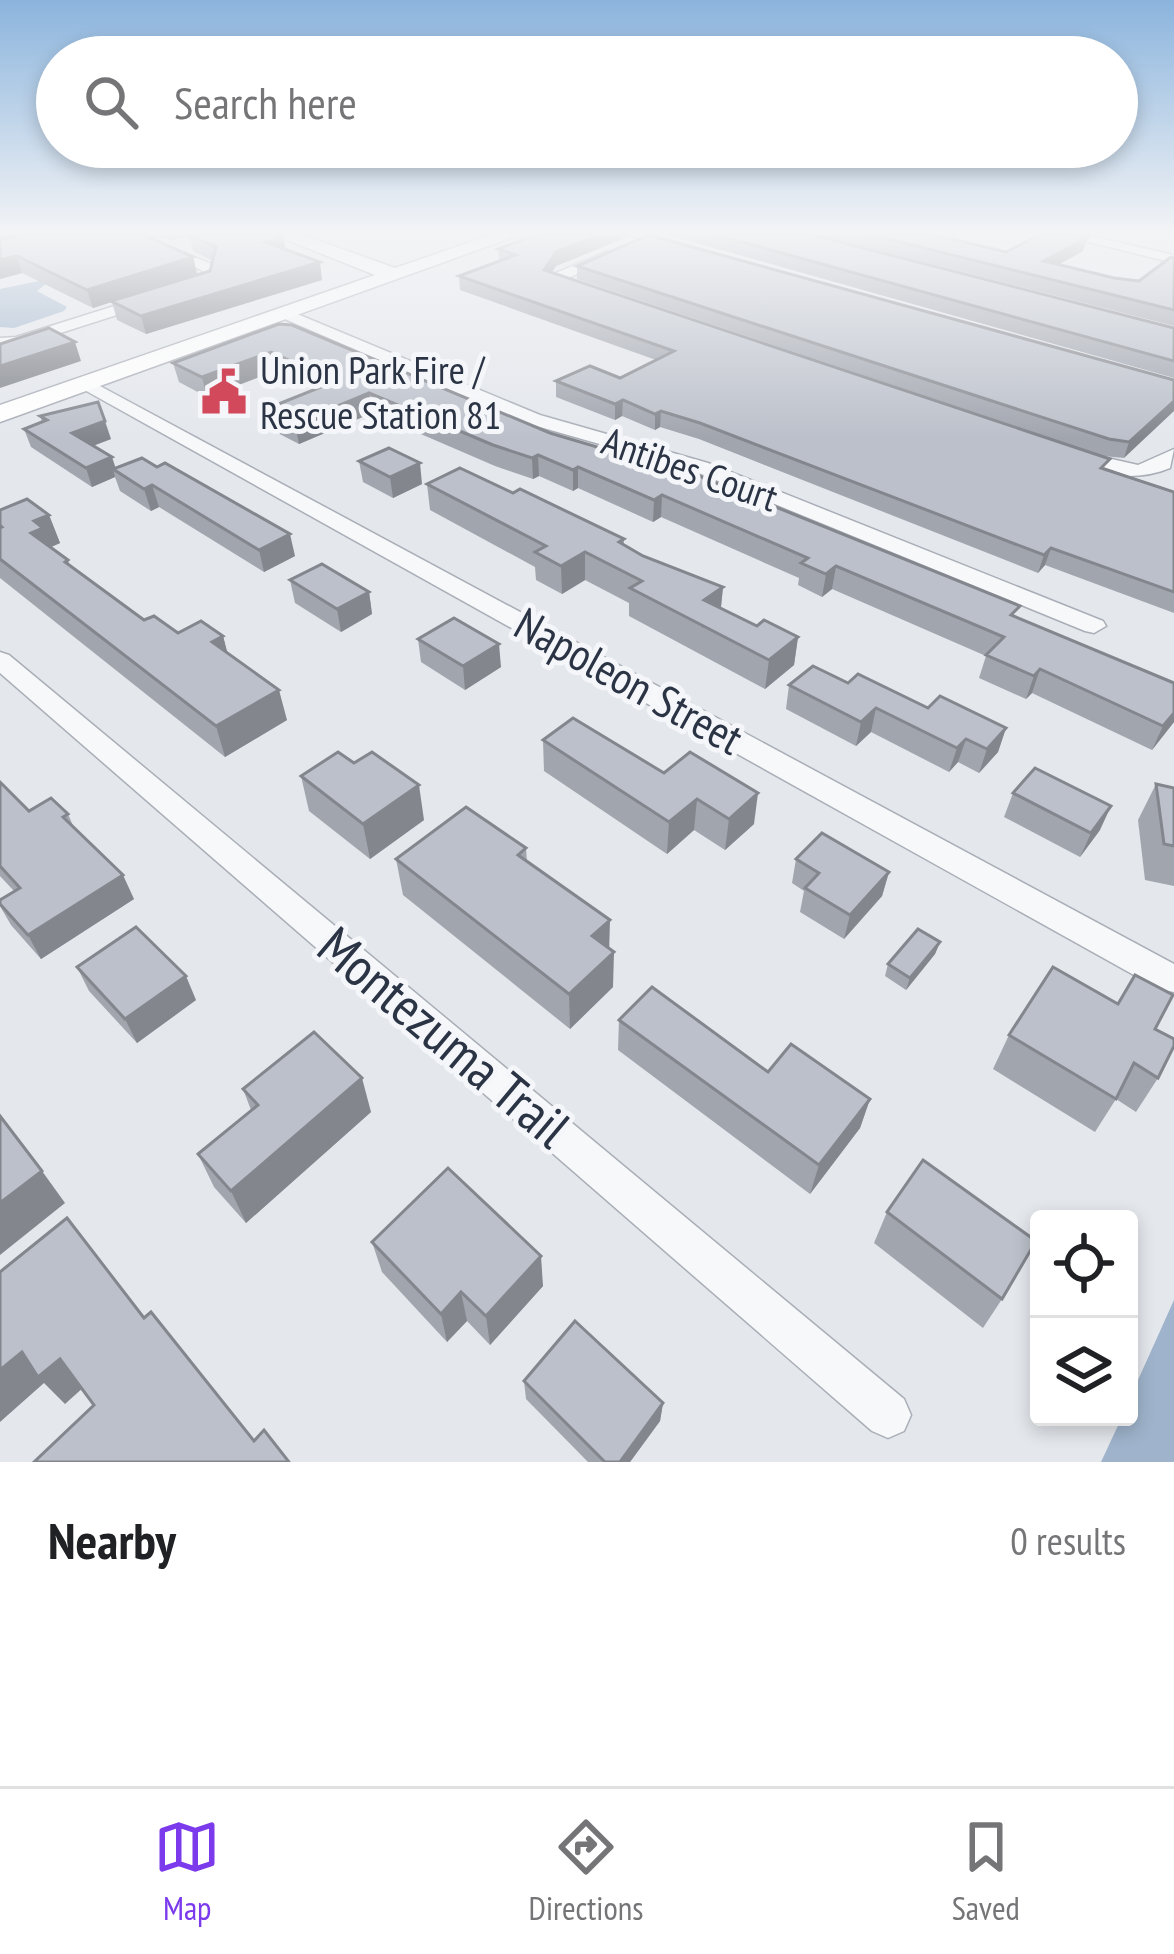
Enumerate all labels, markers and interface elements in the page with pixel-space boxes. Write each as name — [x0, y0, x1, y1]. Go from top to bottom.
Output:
search box — [36, 36, 1138, 168]
icon: search — [78, 69, 144, 135]
text: Search here — [174, 73, 357, 131]
place label: Union Park Fire / Rescue Station 81 — [260, 344, 501, 440]
public building icon: Union Park Fire / Rescue Station 81 — [199, 367, 249, 417]
street label: Antibes Court — [596, 415, 785, 522]
street label: Napoleon Street — [505, 594, 754, 767]
street label: Montezuma Trail — [304, 911, 585, 1162]
map controls — [1030, 1210, 1138, 1426]
button: locate — [1030, 1210, 1138, 1318]
button: layers — [1030, 1318, 1138, 1426]
text: Nearby — [48, 1507, 176, 1573]
text: 0 results — [1010, 1515, 1126, 1566]
tab: Map — [154, 1814, 220, 1929]
tab: Directions — [529, 1814, 643, 1929]
tab: Saved — [952, 1814, 1020, 1929]

